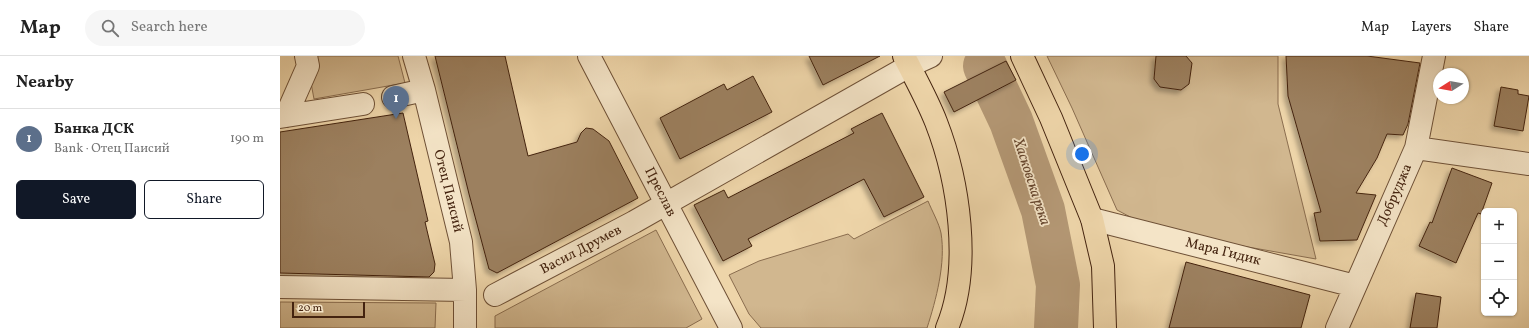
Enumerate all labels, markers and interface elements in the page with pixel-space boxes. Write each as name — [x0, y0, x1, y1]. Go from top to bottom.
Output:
search box — [85, 10, 365, 46]
text: Map — [20, 15, 61, 41]
icon: search — [99, 17, 121, 39]
text: Search here — [131, 17, 208, 38]
text: Map — [1361, 18, 1389, 37]
text: Layers — [1411, 18, 1451, 37]
text: Share — [1473, 18, 1509, 37]
north arrow — [1433, 68, 1469, 104]
text: Nearby — [16, 71, 74, 94]
pin: 1 — [383, 86, 409, 119]
text: Банка ДСК — [54, 119, 134, 140]
text: 1 — [26, 130, 32, 148]
text: 190 m — [230, 130, 264, 148]
water label: Хасковска река — [1007, 135, 1055, 228]
text: Bank · Отец Паисий — [54, 140, 170, 158]
your location — [1072, 144, 1092, 164]
street label: Отец Паисий — [429, 148, 468, 235]
street label: Добруджа — [1373, 161, 1417, 229]
street label: Преслав — [639, 164, 681, 220]
button: Save — [16, 180, 136, 219]
button: Share — [144, 180, 264, 219]
map controls — [1481, 208, 1517, 316]
button: + — [1481, 208, 1517, 244]
street label: Васил Друмев — [537, 221, 625, 279]
street label: Мара Гидик — [1183, 233, 1263, 271]
button: − — [1481, 244, 1517, 280]
button: locate — [1481, 280, 1517, 316]
scale bar — [292, 300, 365, 319]
text: 20 m — [298, 301, 322, 316]

